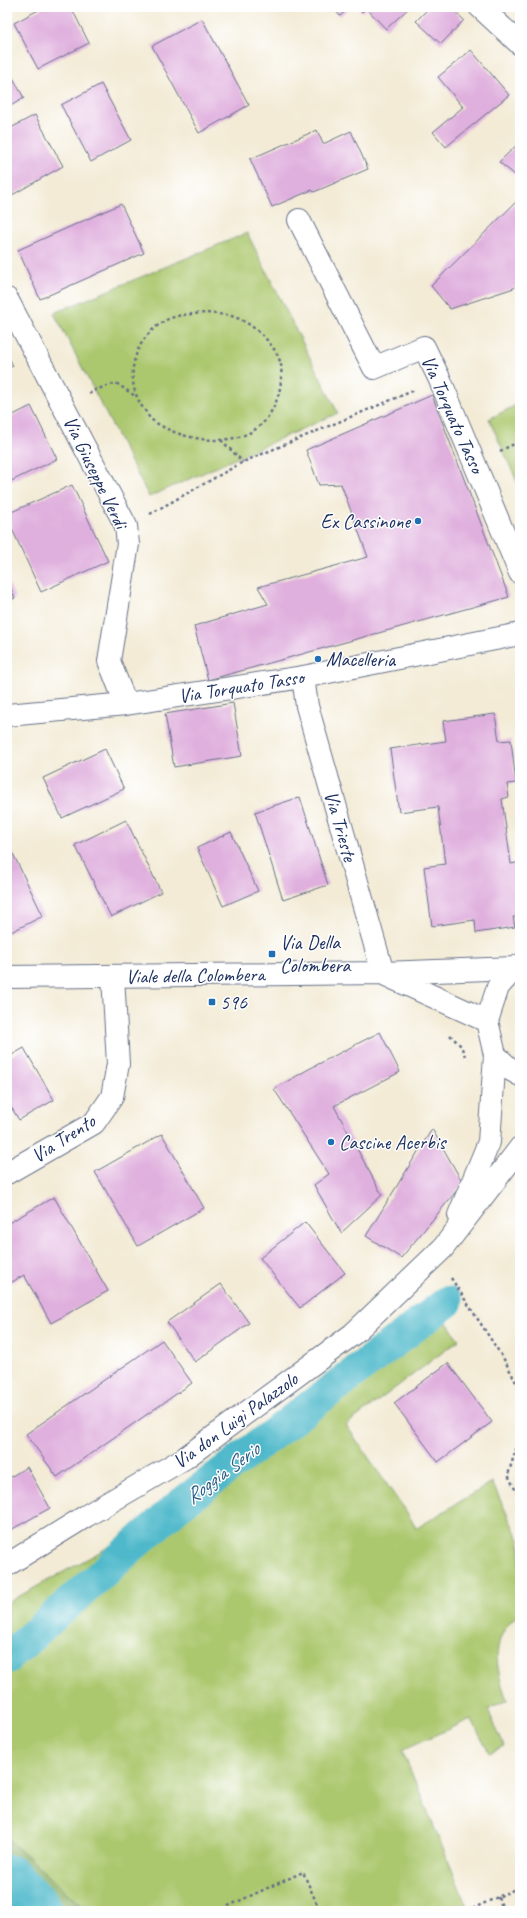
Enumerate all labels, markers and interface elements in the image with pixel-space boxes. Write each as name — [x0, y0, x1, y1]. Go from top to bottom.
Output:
street label: Via Torquato Tasso — [415, 351, 490, 479]
street label: Via Giuseppe Verdi — [58, 412, 134, 534]
place label: Ex Cassinone — [320, 509, 411, 534]
marker: Ex Cassinone — [413, 516, 423, 526]
place label: Macelleria — [326, 647, 397, 672]
marker: Macelleria — [313, 654, 323, 664]
street label: Via Torquato Tasso — [177, 664, 307, 709]
street label: Via Trieste — [319, 788, 363, 866]
place label: Via Della Colombera — [280, 930, 351, 978]
marker: Via Della Colombera — [267, 949, 277, 959]
street label: Viale della Colombera — [125, 962, 267, 989]
place label: 596 — [220, 990, 248, 1015]
marker: 596 — [207, 997, 217, 1007]
street label: Via Trento — [27, 1108, 101, 1168]
place label: Cascine Acerbis — [339, 1130, 447, 1155]
marker: Cascine Acerbis — [326, 1137, 336, 1147]
street label: Via don Luigi Palazzolo — [168, 1366, 303, 1474]
water label: Roggia Serio — [180, 1435, 266, 1509]

